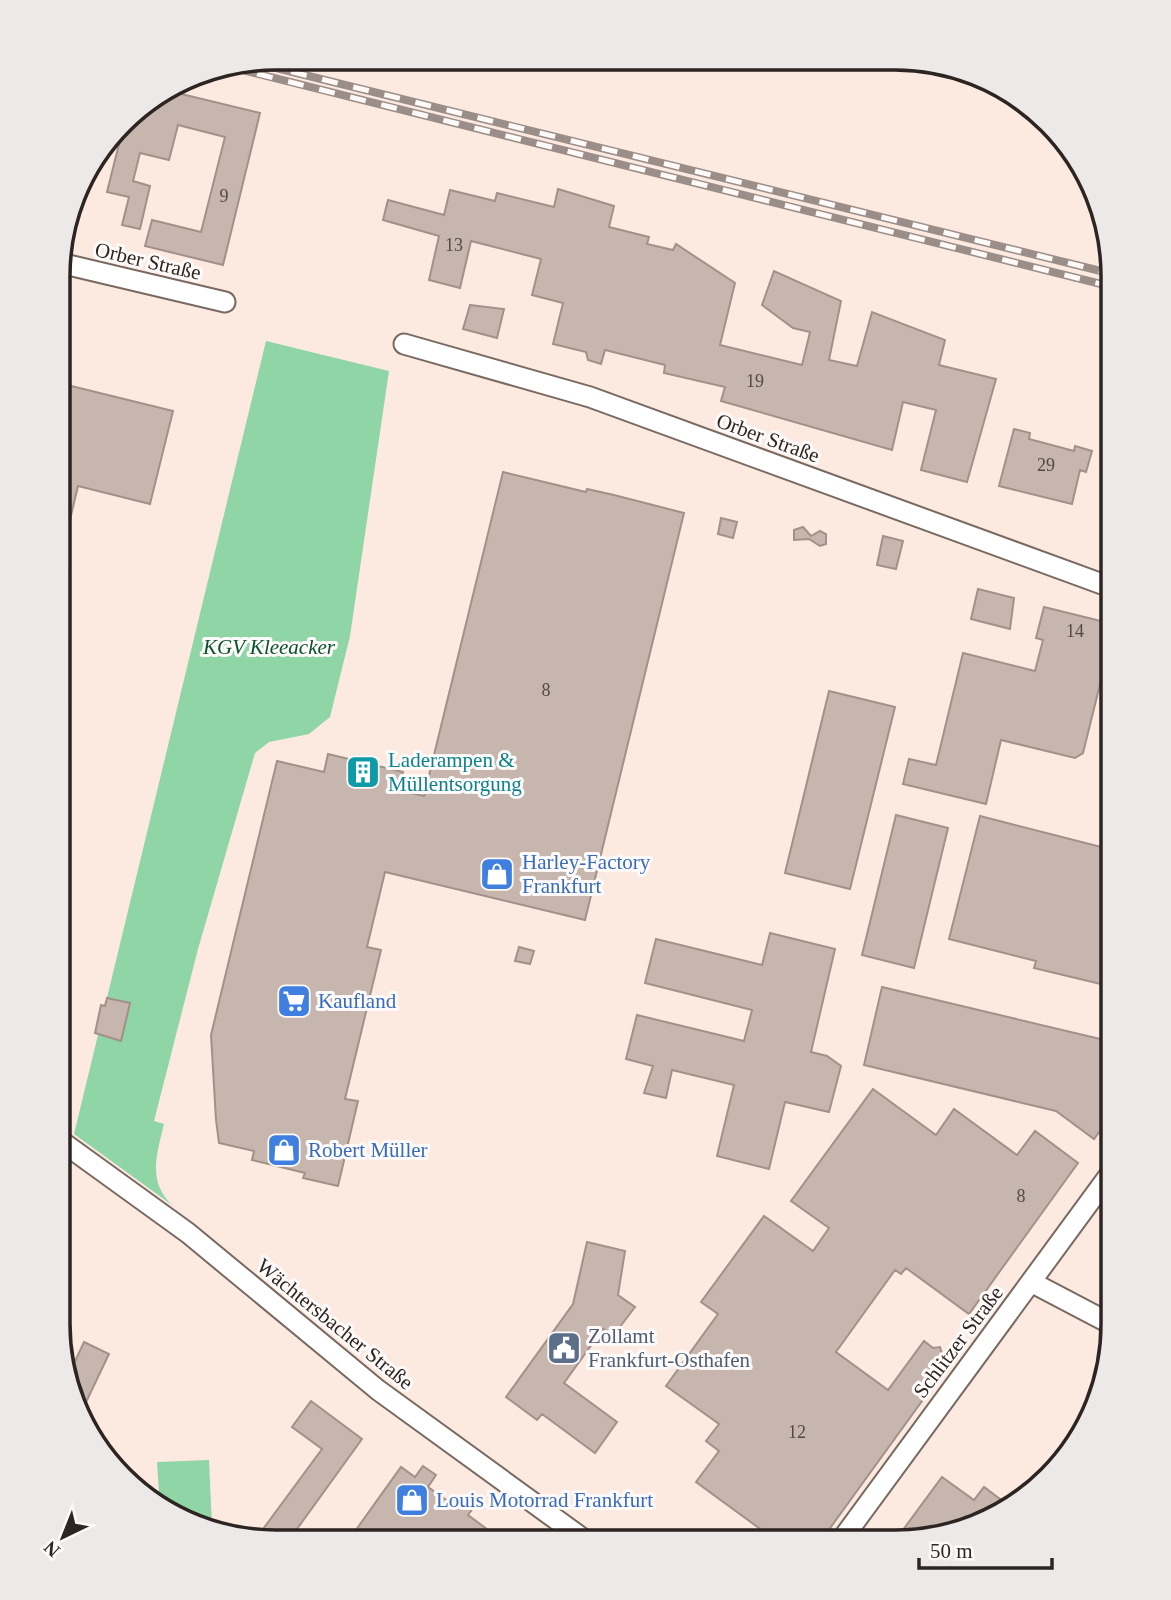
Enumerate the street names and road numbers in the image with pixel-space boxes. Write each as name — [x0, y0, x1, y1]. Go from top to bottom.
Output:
street label: Orber Straße — [93, 237, 203, 285]
street label: Orber Straße — [713, 408, 823, 468]
street label: Wächtersbacher Straße — [252, 1254, 418, 1394]
street label: Schlitzer Straße — [908, 1281, 1008, 1403]

